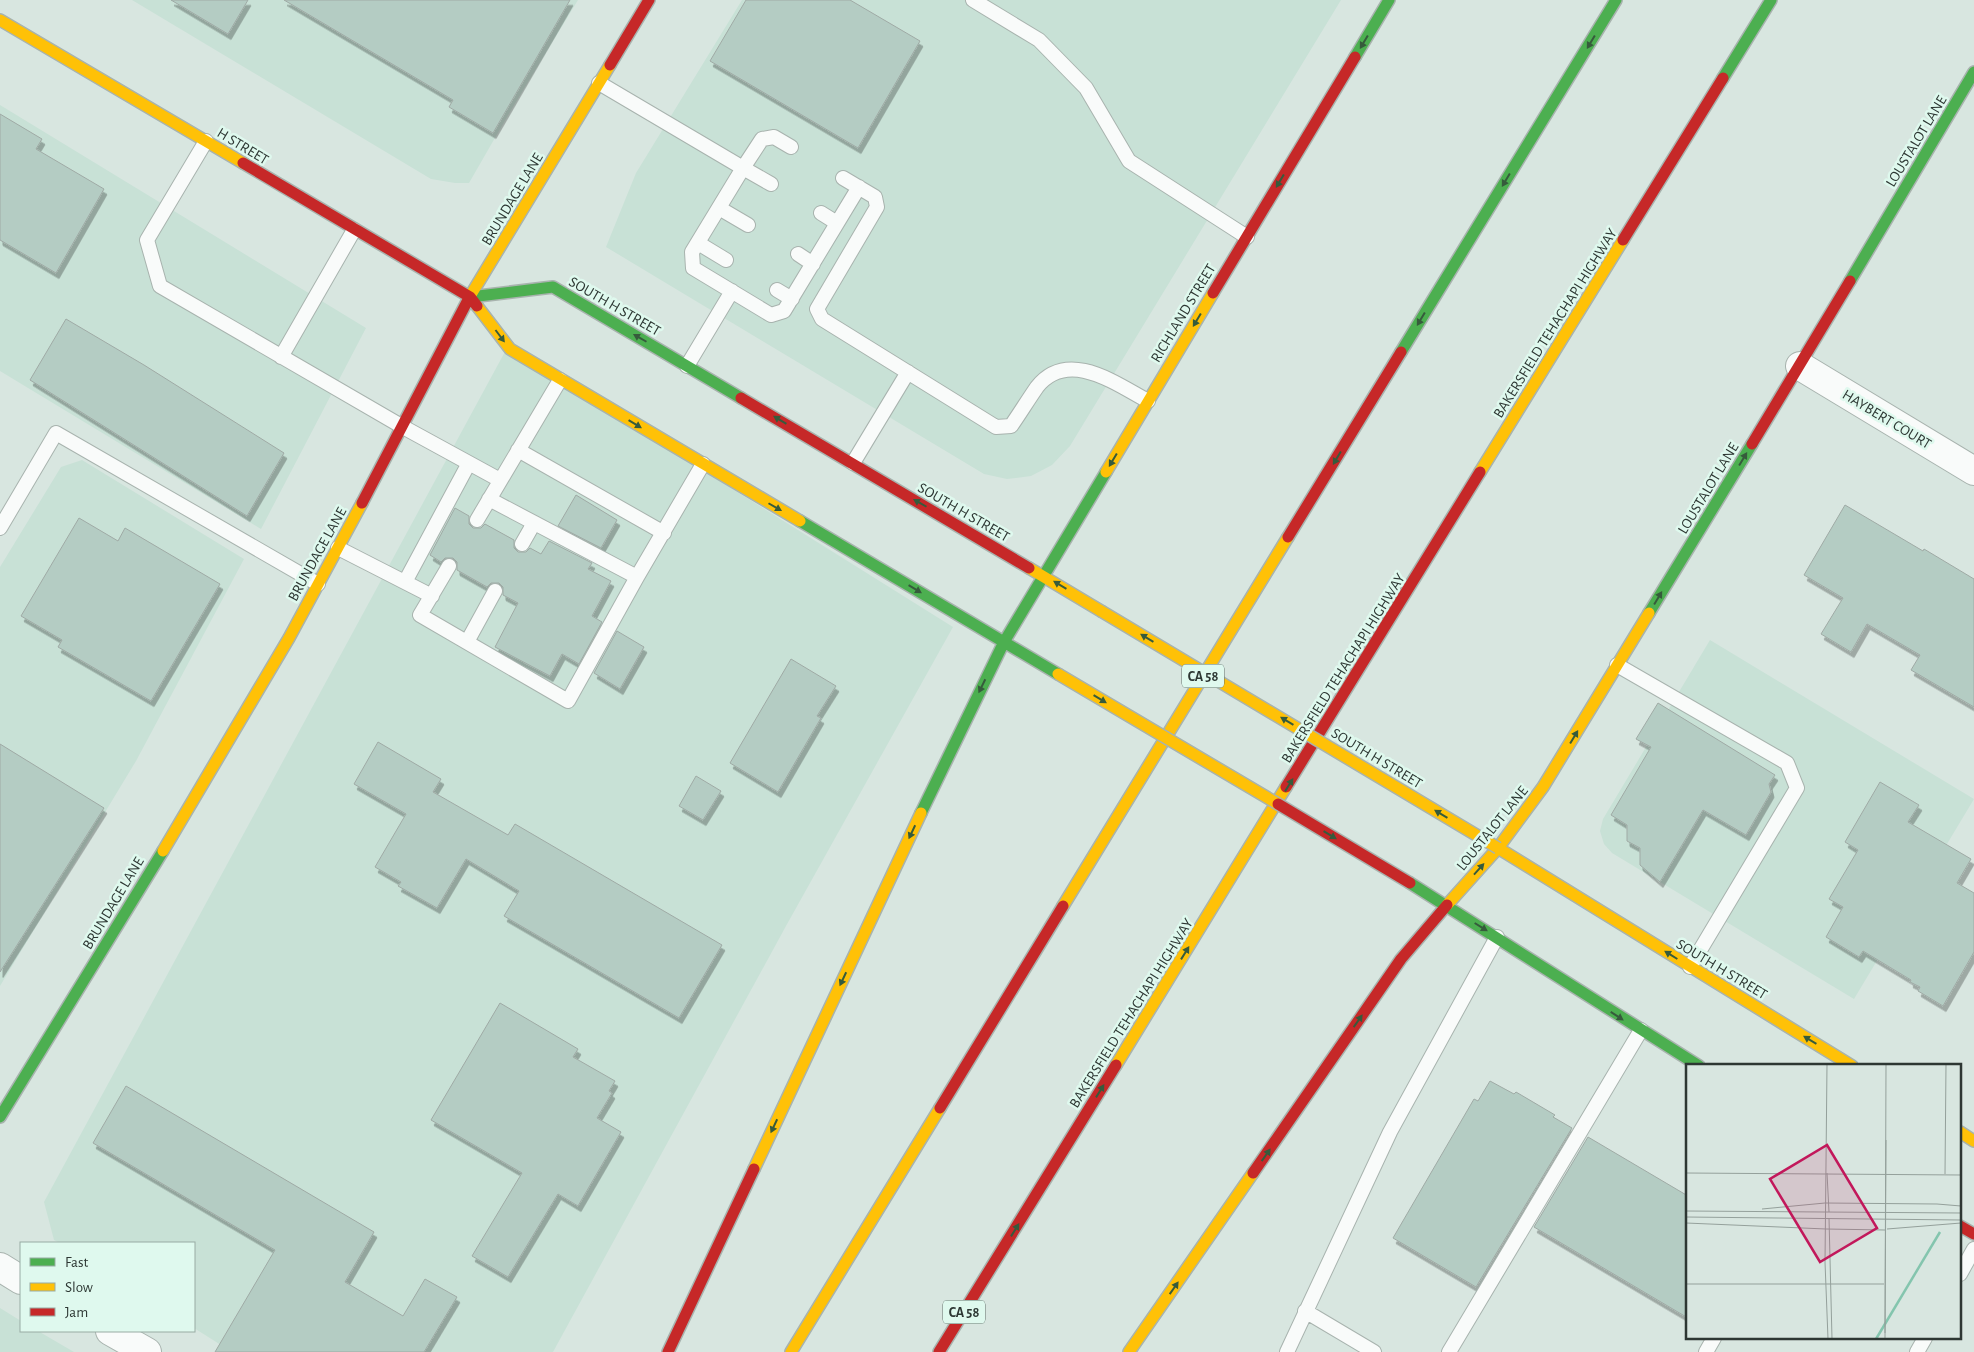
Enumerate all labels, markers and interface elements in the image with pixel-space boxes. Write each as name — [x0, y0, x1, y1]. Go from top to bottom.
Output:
one-way arrow — [1360, 35, 1369, 48]
one-way arrow — [1586, 35, 1595, 48]
street label: LOUSTALOT LANE — [1883, 93, 1950, 189]
street label: H STREET — [214, 125, 272, 168]
street label: BRUNDAGE LANE — [479, 151, 546, 248]
one-way arrow — [1501, 174, 1511, 187]
one-way arrow — [1276, 175, 1285, 188]
street label: BAKERSFIELD TEHACHAPI HIGHWAY — [1491, 226, 1620, 421]
street label: RICHLAND STREET — [1148, 261, 1219, 365]
street label: SOUTH H STREET — [566, 274, 664, 339]
one-way arrow — [1417, 312, 1426, 326]
one-way arrow — [1192, 314, 1201, 327]
one-way arrow — [495, 329, 505, 343]
one-way arrow — [633, 333, 646, 342]
street label: HAYBERT COURT — [1840, 387, 1934, 452]
one-way arrow — [773, 416, 786, 425]
one-way arrow — [628, 420, 643, 428]
street label: LOUSTALOT LANE — [1675, 440, 1742, 536]
one-way arrow — [1332, 451, 1341, 464]
one-way arrow — [1109, 453, 1118, 466]
one-way arrow — [1738, 453, 1747, 466]
street label: SOUTH H STREET — [915, 480, 1013, 545]
one-way arrow — [913, 498, 926, 507]
one-way arrow — [769, 502, 782, 511]
street label: BRUNDAGE LANE — [285, 505, 349, 604]
street label: BAKERSFIELD TEHACHAPI HIGHWAY — [1279, 571, 1408, 766]
one-way arrow — [1053, 581, 1066, 590]
one-way arrow — [908, 585, 921, 594]
one-way arrow — [1654, 592, 1663, 605]
one-way arrow — [1141, 634, 1154, 643]
road number: CA 58 — [1182, 664, 1224, 688]
one-way arrow — [978, 679, 986, 693]
one-way arrow — [1094, 694, 1107, 703]
one-way arrow — [1280, 717, 1293, 726]
street label: SOUTH H STREET — [1329, 725, 1425, 792]
one-way arrow — [1569, 730, 1578, 743]
one-way arrow — [1284, 778, 1293, 791]
street label: LOUSTALOT LANE — [1454, 783, 1531, 873]
one-way arrow — [1435, 809, 1448, 818]
one-way arrow — [907, 825, 915, 839]
one-way arrow — [1324, 831, 1337, 840]
street label: BRUNDAGE LANE — [80, 855, 147, 952]
one-way arrow — [1473, 863, 1485, 875]
street label: BAKERSFIELD TEHACHAPI HIGHWAY — [1067, 916, 1196, 1111]
one-way arrow — [1475, 922, 1488, 932]
street label: SOUTH H STREET — [1674, 936, 1770, 1003]
one-way arrow — [1181, 946, 1190, 960]
one-way arrow — [1665, 951, 1678, 960]
one-way arrow — [838, 972, 846, 986]
one-way arrow — [1611, 1011, 1624, 1021]
one-way arrow — [1353, 1014, 1363, 1028]
one-way arrow — [1804, 1036, 1817, 1045]
inset map — [1686, 1064, 1962, 1340]
one-way arrow — [1096, 1085, 1105, 1098]
one-way arrow — [769, 1119, 777, 1133]
one-way arrow — [1261, 1148, 1271, 1161]
one-way arrow — [1010, 1223, 1020, 1236]
legend — [20, 1242, 195, 1332]
text: Fast — [65, 1255, 89, 1270]
text: Slow — [65, 1280, 93, 1295]
one-way arrow — [1169, 1282, 1179, 1295]
road number: CA 58 — [943, 1300, 985, 1324]
text: Jam — [65, 1305, 88, 1320]

